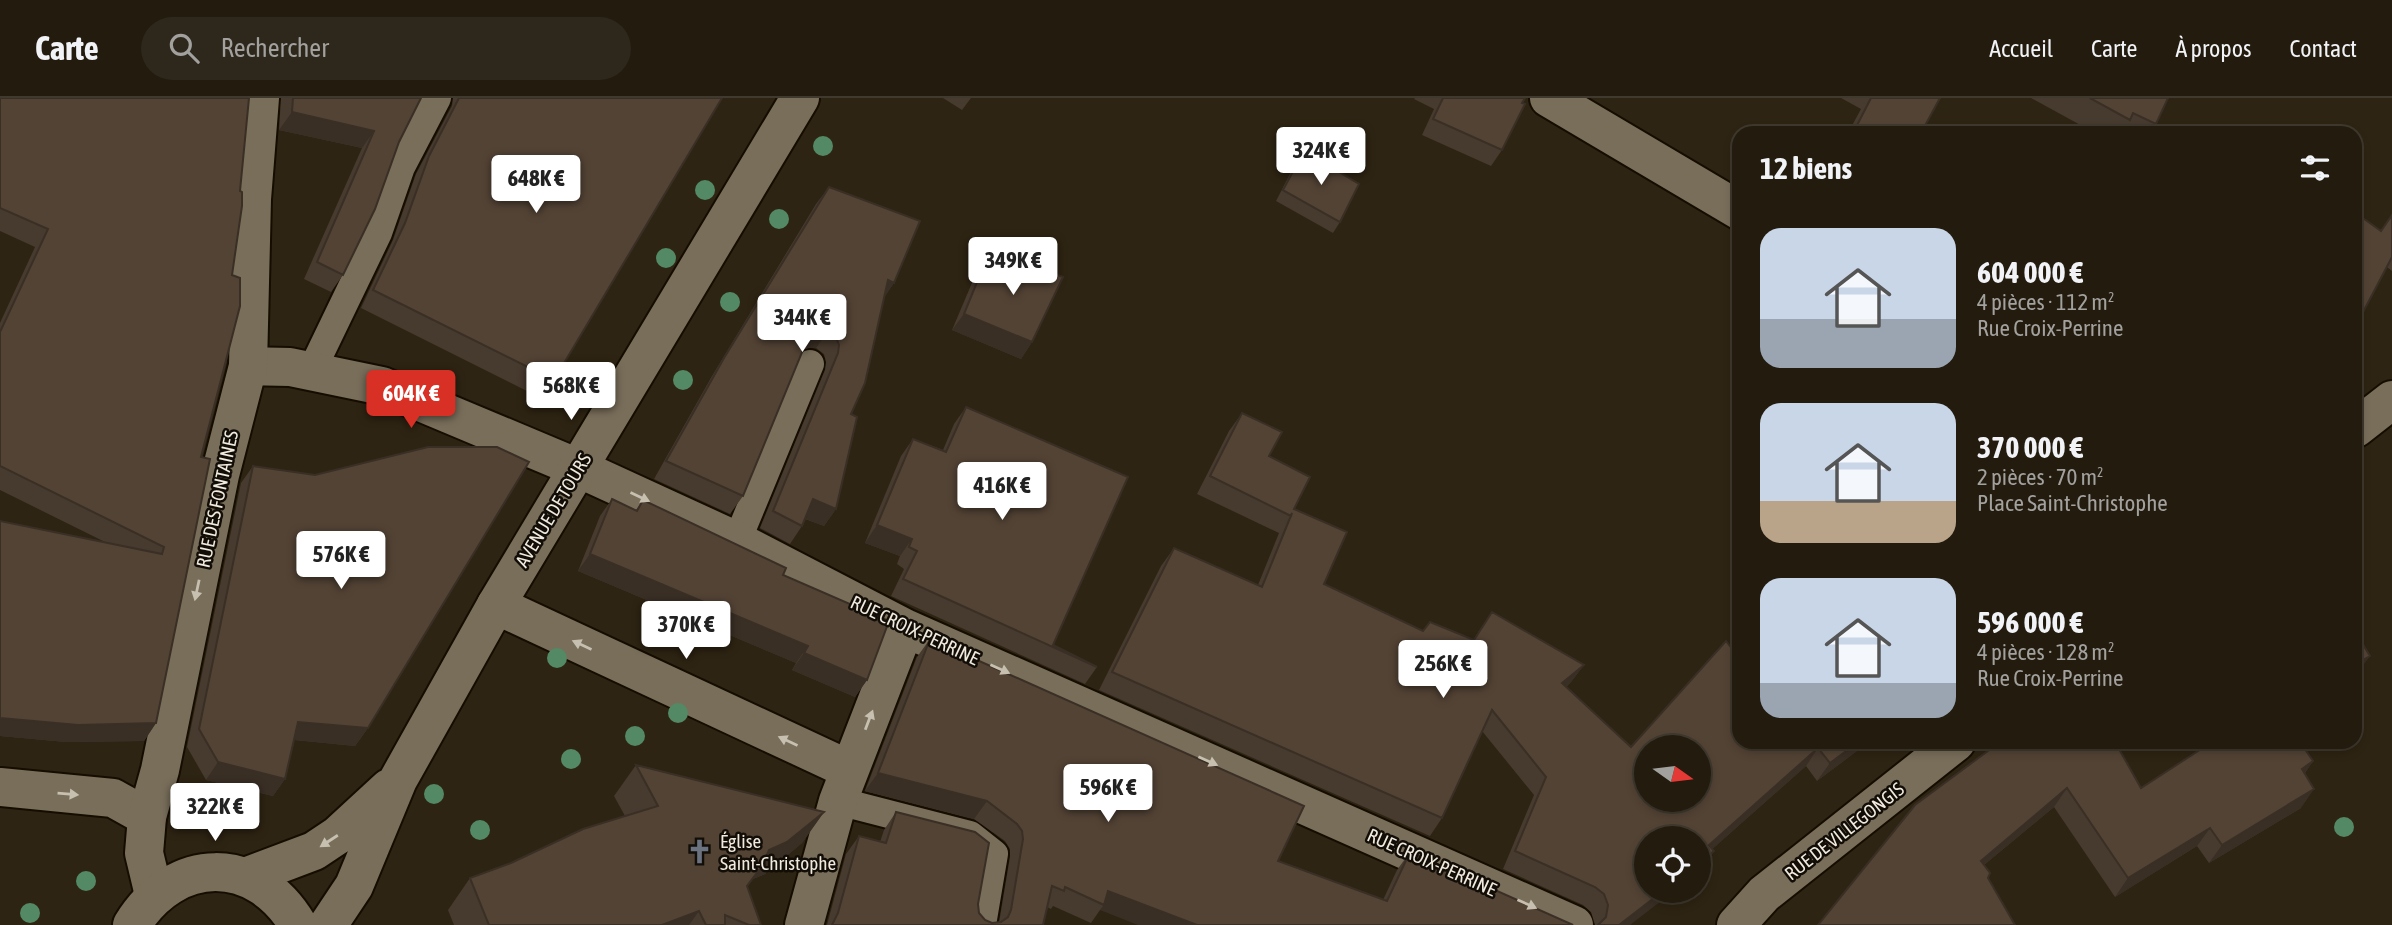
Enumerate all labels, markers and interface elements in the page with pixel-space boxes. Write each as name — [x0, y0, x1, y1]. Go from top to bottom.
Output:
search box — [141, 17, 631, 80]
text: Carte — [35, 29, 99, 67]
icon: search — [165, 29, 203, 67]
text: Rechercher — [221, 33, 329, 63]
text: Accueil — [1989, 35, 2053, 62]
text: Carte — [2091, 35, 2137, 62]
text: À propos — [2175, 35, 2251, 62]
text: Contact — [2289, 35, 2357, 62]
pin: 324K € — [1264, 127, 1378, 187]
text: 324K € — [1292, 137, 1350, 163]
icon: filters — [2296, 149, 2334, 187]
text: 12 biens — [1760, 151, 1852, 185]
pin: 648K € — [479, 156, 593, 215]
text: 648K € — [507, 165, 565, 191]
pin: 349K € — [956, 238, 1070, 297]
text: 349K € — [984, 247, 1042, 273]
text: 604 000 € — [1977, 255, 2083, 289]
icon: home — [1816, 256, 1900, 340]
text: 4 pièces · 112 m² — [1977, 289, 2114, 315]
pin: 344K € — [745, 294, 859, 354]
text: 344K € — [773, 304, 831, 330]
text: Rue Croix-Perrine — [1977, 315, 2123, 341]
pin: 568K € — [514, 362, 628, 422]
pin: 604K € — [354, 370, 468, 430]
text: 568K € — [542, 372, 600, 398]
text: 604K € — [382, 380, 440, 406]
street label: RUE DES FONTAINES — [192, 428, 242, 570]
text: 370 000 € — [1977, 430, 2083, 464]
icon: home — [1816, 431, 1900, 515]
street label: AVENUE DE TOURS — [510, 449, 596, 571]
pin: 416K € — [945, 462, 1059, 522]
text: 2 pièces · 70 m² — [1977, 464, 2104, 490]
text: 416K € — [973, 472, 1031, 498]
text: Place Saint-Christophe — [1977, 490, 2168, 516]
one-way arrow — [630, 491, 650, 503]
pin: 576K € — [284, 532, 398, 591]
text: 576K € — [312, 541, 370, 567]
one-way arrow — [191, 579, 202, 601]
street label: RUE CROIX-PERRINE — [847, 591, 983, 669]
pin: 370K € — [629, 602, 743, 661]
text: 596 000 € — [1977, 605, 2083, 639]
icon: home — [1816, 606, 1900, 690]
text: 370K € — [657, 611, 715, 637]
one-way arrow — [572, 639, 592, 651]
text: 4 pièces · 128 m² — [1977, 639, 2114, 665]
pin: 256K € — [1386, 640, 1500, 700]
text: 256K € — [1414, 650, 1472, 676]
one-way arrow — [989, 664, 1010, 675]
text: Rue Croix-Perrine — [1977, 665, 2123, 691]
one-way arrow — [864, 709, 875, 730]
one-way arrow — [778, 735, 798, 747]
north arrow — [1634, 735, 1712, 812]
map controls — [1634, 735, 1711, 903]
one-way arrow — [1197, 756, 1218, 767]
pin: 596K € — [1051, 764, 1165, 824]
text: 596K € — [1079, 774, 1137, 800]
street label: RUE DE VILLEGONGIS — [1780, 778, 1908, 884]
pin: 322K € — [158, 784, 272, 843]
one-way arrow — [57, 788, 79, 799]
text: 322K € — [186, 793, 244, 819]
street label: RUE CROIX-PERRINE — [1364, 824, 1500, 900]
button: locate — [1634, 826, 1711, 903]
place label: Église Saint-Christophe — [720, 830, 836, 874]
one-way arrow — [319, 835, 338, 848]
church icon: Église Saint-Christophe — [686, 838, 714, 866]
one-way arrow — [1517, 898, 1537, 910]

